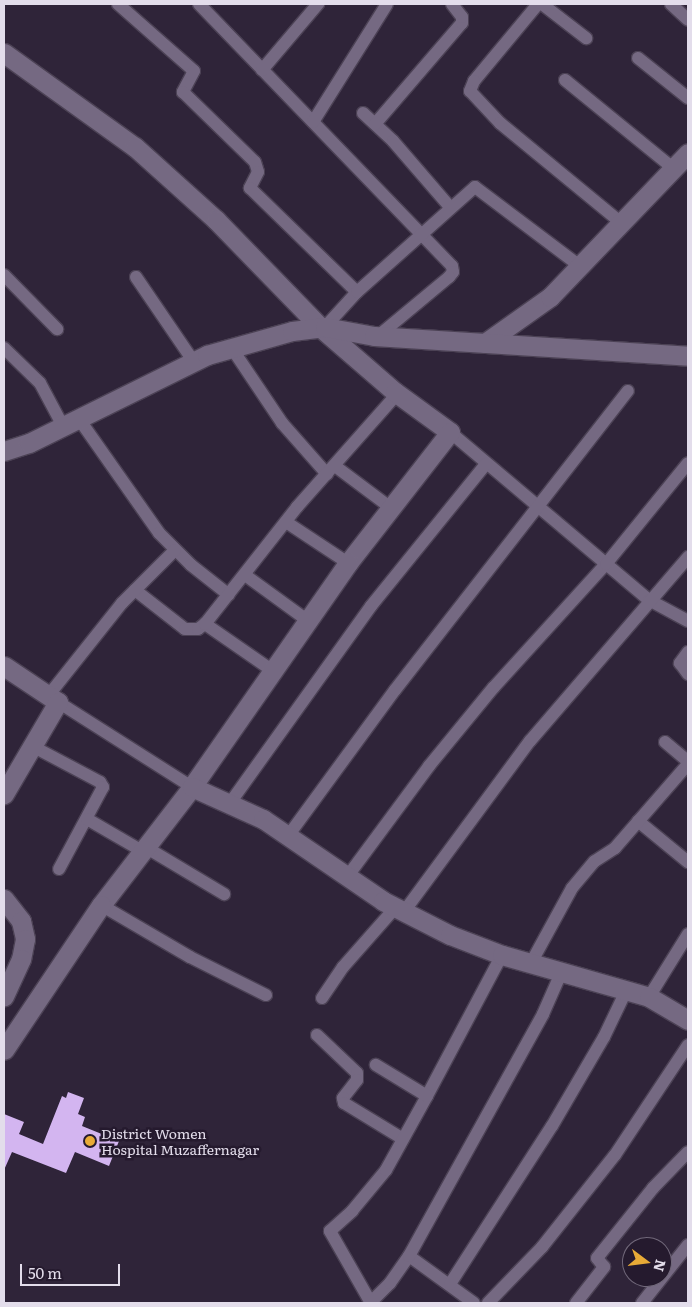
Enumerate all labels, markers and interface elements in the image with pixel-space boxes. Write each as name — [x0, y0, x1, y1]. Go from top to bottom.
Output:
place label: District Women Hospital Muzaffernagar — [101, 1125, 259, 1158]
marker: District Women Hospital Muzaffernagar — [83, 1134, 97, 1148]
north arrow — [622, 1237, 672, 1287]
scale bar — [22, 1254, 122, 1286]
text: N — [649, 1257, 672, 1274]
text: 50 m — [28, 1261, 62, 1284]

